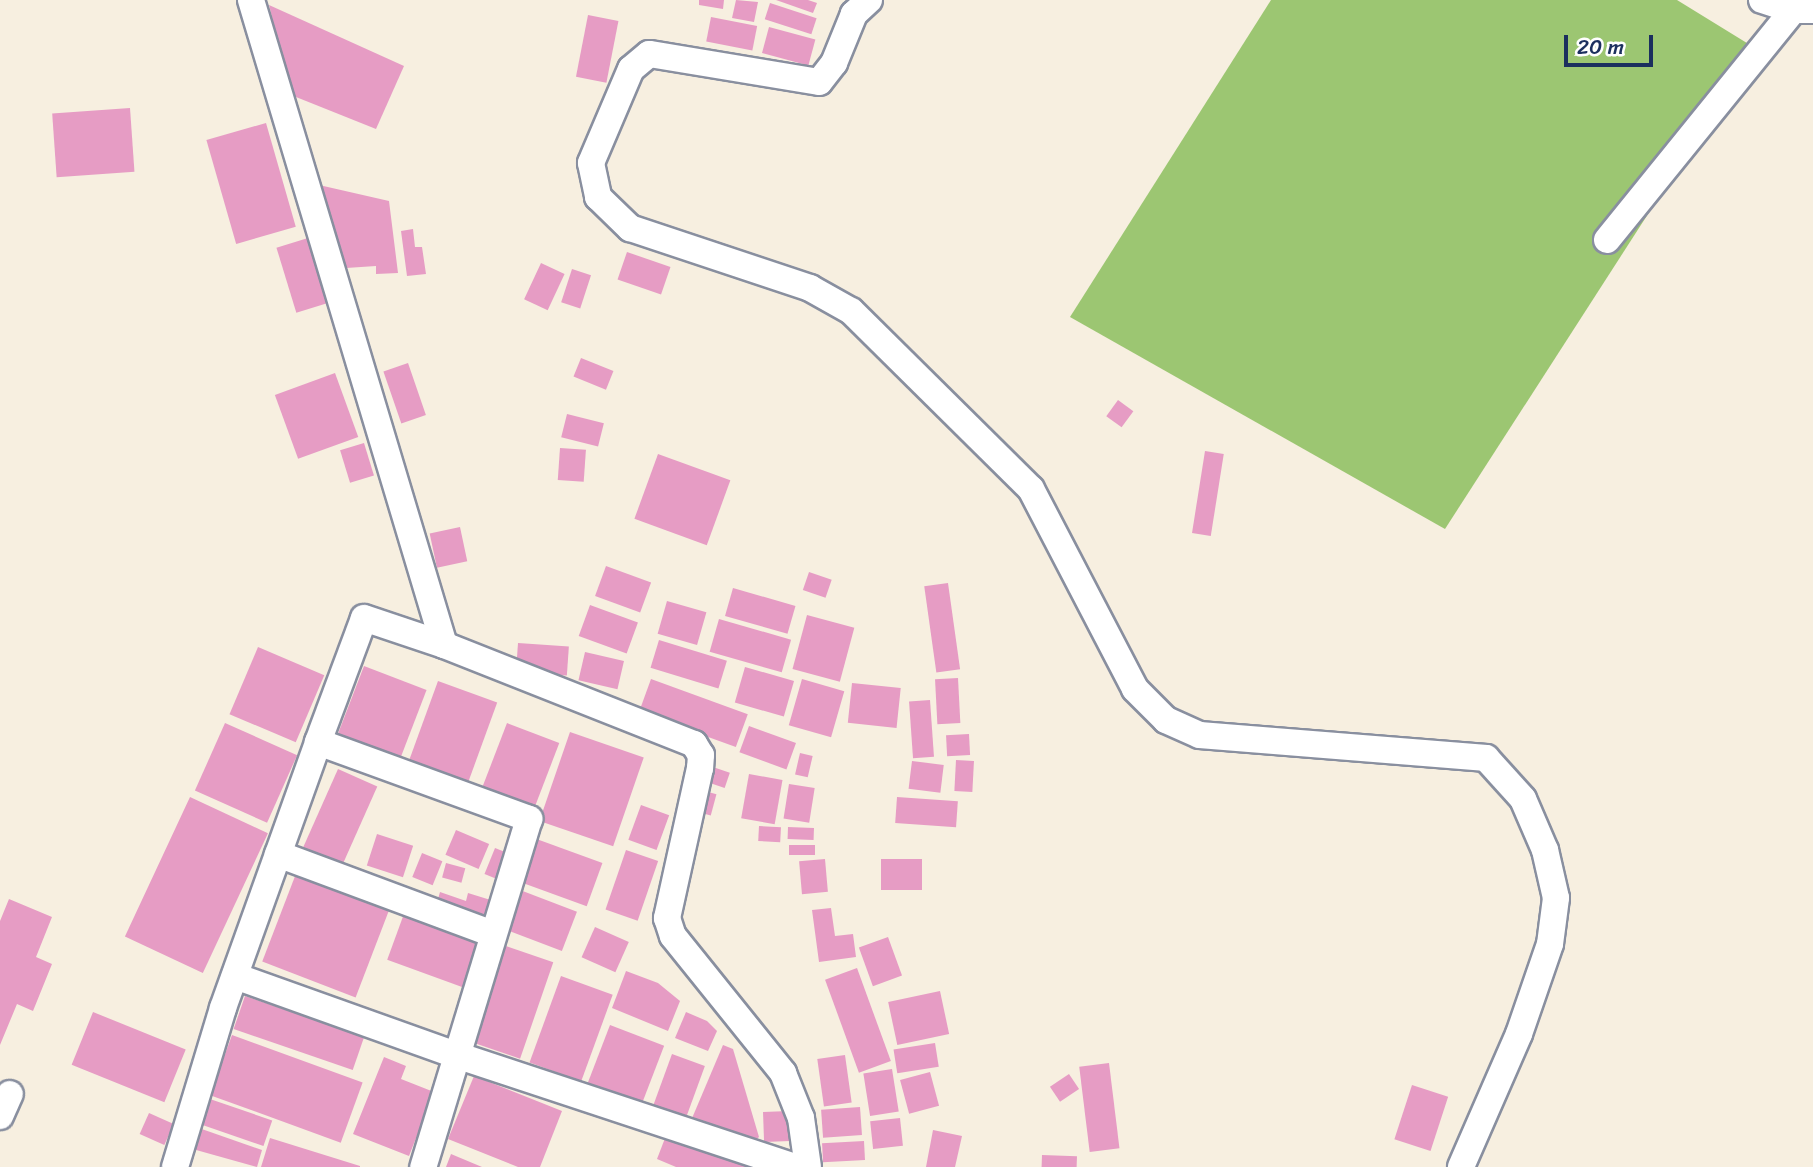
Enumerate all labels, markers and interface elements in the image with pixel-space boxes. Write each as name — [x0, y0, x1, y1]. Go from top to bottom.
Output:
scale bar — [1568, 21, 1657, 65]
text: 20 m — [1577, 28, 1624, 66]

